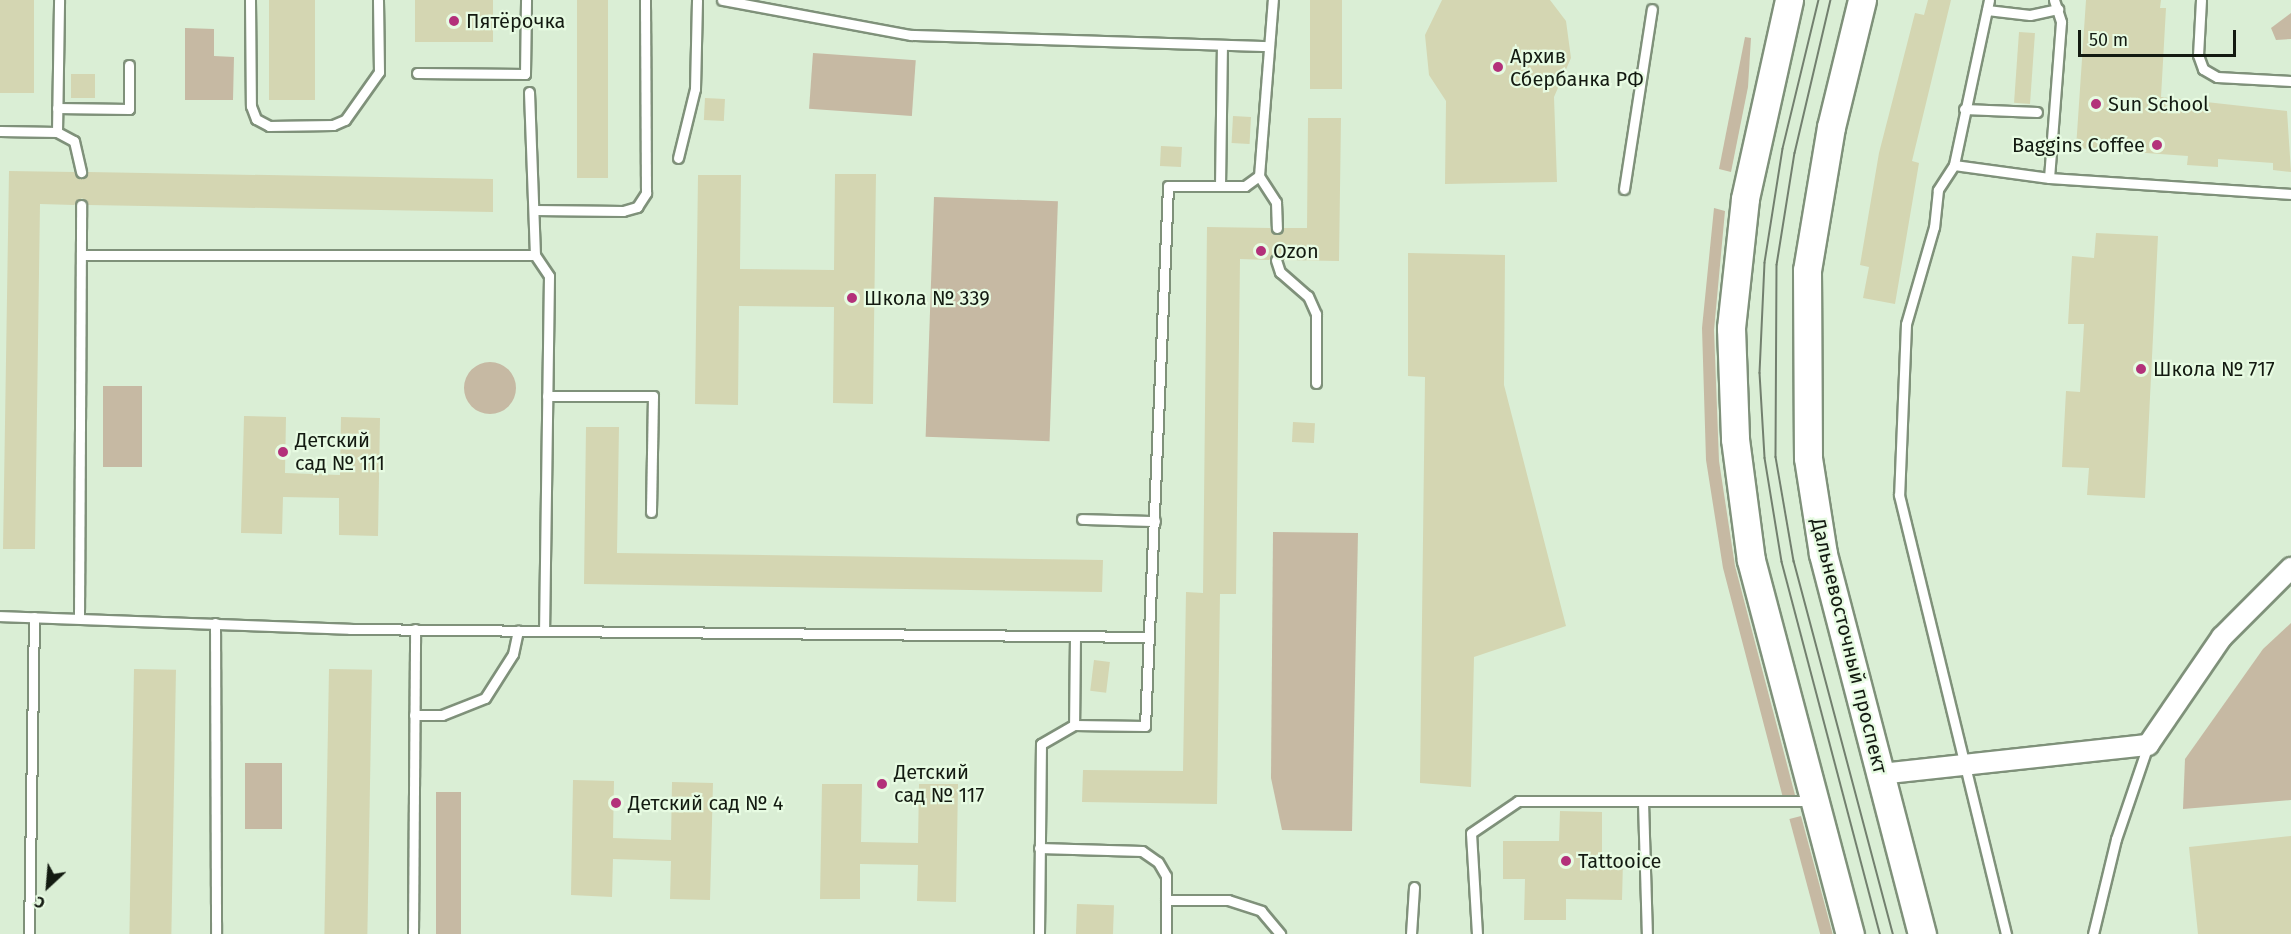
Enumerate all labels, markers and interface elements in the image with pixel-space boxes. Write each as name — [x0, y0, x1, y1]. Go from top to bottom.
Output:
place label: Пятёрочка — [466, 9, 565, 33]
marker: Пятёрочка — [447, 14, 461, 28]
scale bar — [2081, 18, 2238, 56]
text: 50 m — [2089, 29, 2128, 51]
place label: Архив Сбербанка РФ — [1510, 44, 1644, 91]
marker: Архив Сбербанка РФ — [1491, 60, 1505, 74]
place label: Sun School — [2108, 92, 2209, 116]
marker: Sun School — [2089, 97, 2103, 111]
place label: Baggins Coffee — [2012, 133, 2145, 157]
marker: Baggins Coffee — [2150, 138, 2164, 152]
place label: Ozon — [1273, 239, 1319, 263]
marker: Ozon — [1254, 244, 1268, 258]
place label: Школа № 339 — [864, 286, 990, 310]
marker: Школа № 339 — [845, 291, 859, 305]
place label: Школа № 717 — [2153, 357, 2275, 381]
marker: Школа № 717 — [2134, 362, 2148, 376]
place label: Детский сад № 111 — [295, 428, 385, 475]
marker: Детский сад № 111 — [276, 445, 290, 459]
street label: Дальневосточный проспект — [1806, 516, 1892, 776]
place label: Детский сад № 117 — [894, 760, 984, 807]
marker: Детский сад № 117 — [875, 777, 889, 791]
place label: Детский сад № 4 — [628, 791, 783, 815]
marker: Детский сад № 4 — [609, 796, 623, 810]
place label: Tattooice — [1578, 849, 1661, 873]
marker: Tattooice — [1559, 854, 1573, 868]
north arrow — [18, 856, 78, 916]
text: С — [32, 892, 48, 913]

